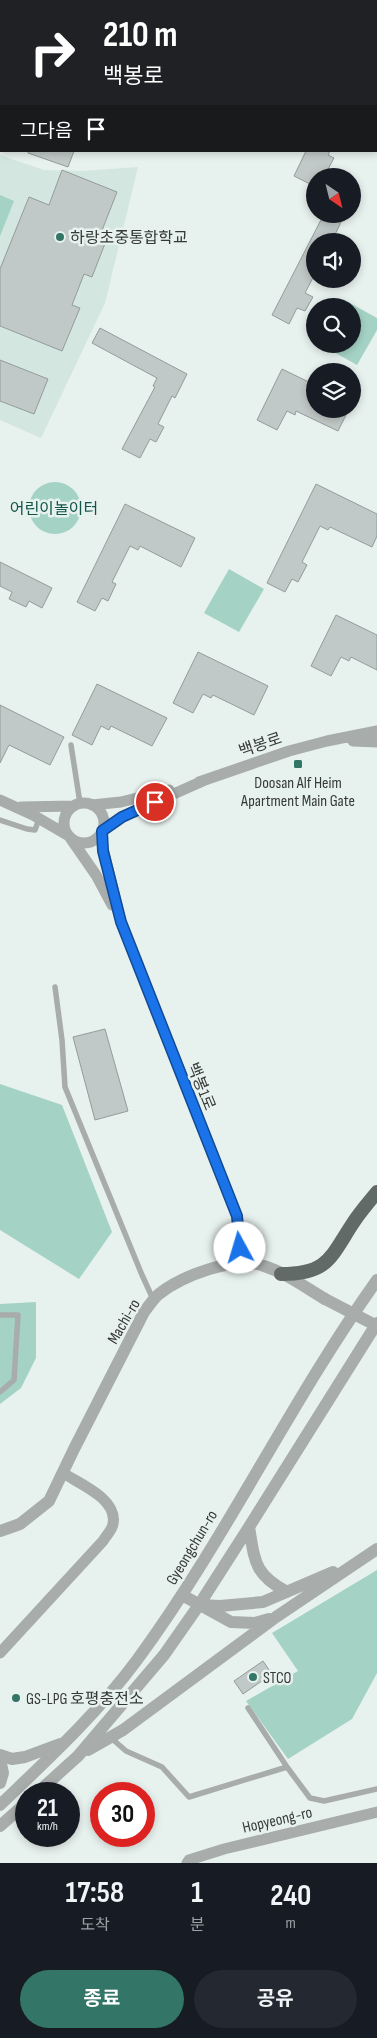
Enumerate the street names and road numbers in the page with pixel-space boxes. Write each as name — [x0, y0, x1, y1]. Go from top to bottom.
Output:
street label: 백봉로 — [237, 729, 285, 762]
street label: 백봉1로 — [182, 1060, 219, 1113]
street label: Machi-ro — [104, 1296, 145, 1348]
street label: Gyeongchun-ro — [163, 1507, 222, 1589]
street label: Hopyeong-ro — [241, 1803, 314, 1838]

